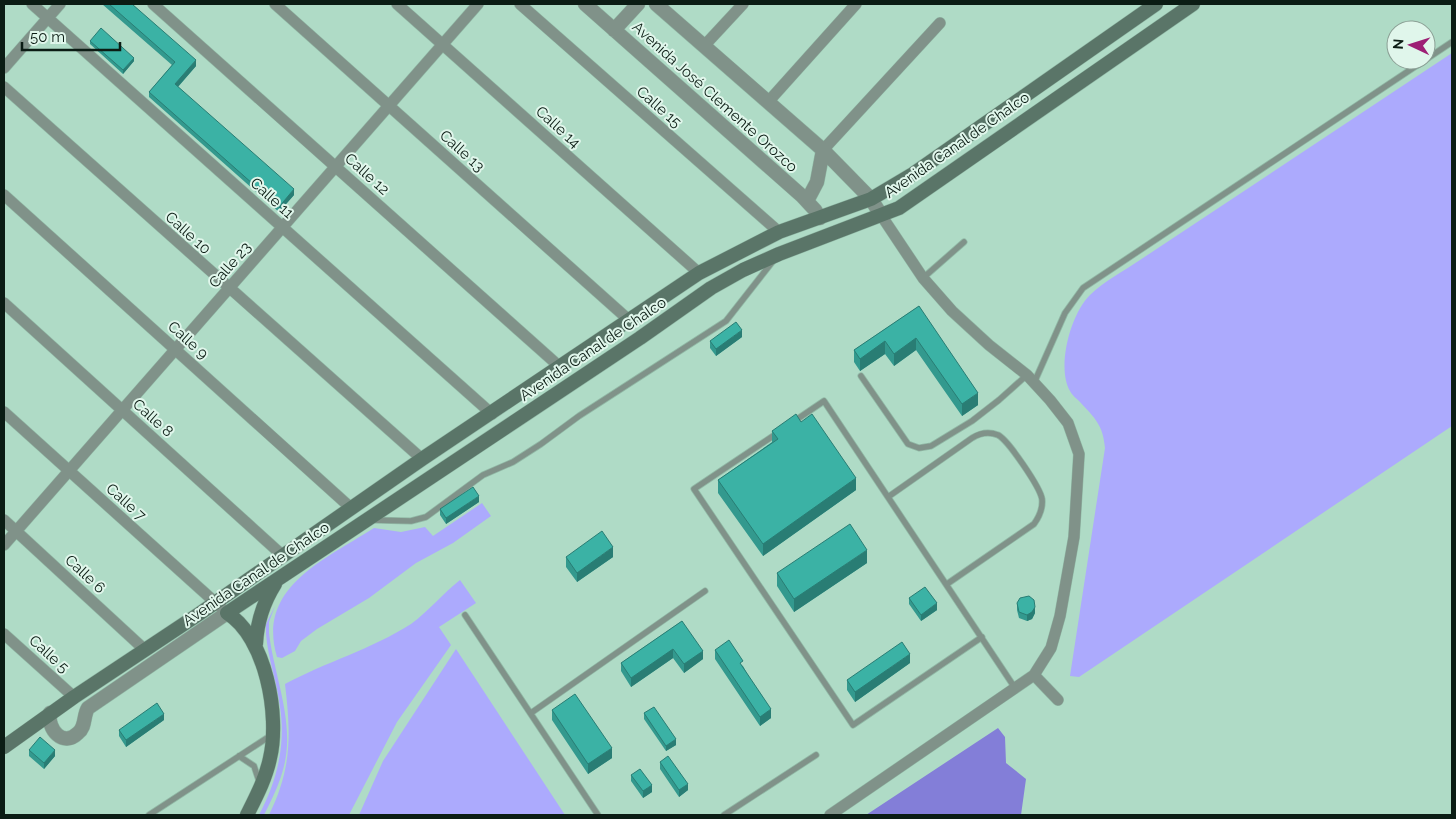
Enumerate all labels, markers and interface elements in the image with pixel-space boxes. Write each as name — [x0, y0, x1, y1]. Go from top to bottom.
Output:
street label: Avenida José Clemente Orozco — [629, 18, 801, 176]
scale bar — [22, 20, 120, 52]
north arrow — [1386, 20, 1436, 70]
text: 50 m — [30, 28, 65, 46]
text: N — [1390, 38, 1406, 50]
street label: Calle 15 — [633, 83, 685, 131]
street label: Avenida Canal de Chalco — [881, 88, 1033, 202]
street label: Calle 14 — [532, 102, 584, 152]
street label: Calle 13 — [436, 126, 488, 176]
street label: Calle 12 — [341, 149, 393, 199]
street label: Calle 11 — [247, 174, 298, 223]
street label: Calle 10 — [162, 208, 214, 258]
street label: Calle 23 — [205, 238, 255, 292]
street label: Avenida Canal de Chalco — [516, 293, 670, 405]
street label: Calle 9 — [164, 317, 212, 363]
street label: Calle 8 — [129, 395, 177, 441]
street label: Calle 7 — [102, 479, 150, 525]
street label: Avenida Canal de Chalco — [179, 518, 333, 630]
street label: Calle 6 — [61, 551, 109, 597]
street label: Calle 5 — [25, 631, 73, 677]

